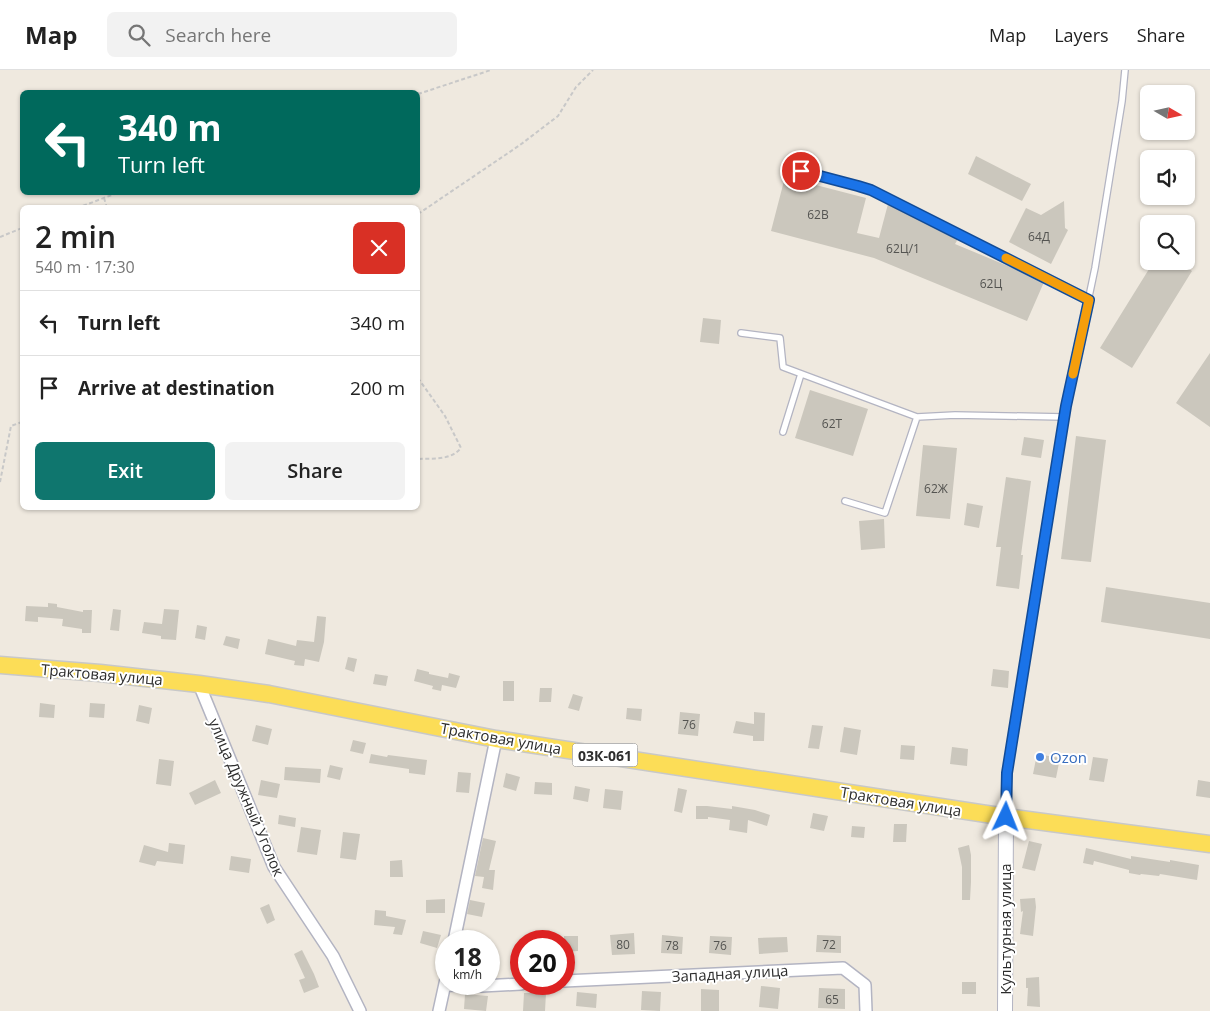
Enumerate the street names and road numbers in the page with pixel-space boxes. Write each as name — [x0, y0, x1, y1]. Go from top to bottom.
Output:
street label: Трактовая улица — [40, 659, 164, 689]
street label: улица Дружный Уголок — [205, 715, 289, 879]
street label: Трактовая улица — [439, 718, 563, 758]
road number: 03К-061 — [572, 744, 638, 766]
street label: Трактовая улица — [839, 782, 963, 820]
street label: Культурная улица — [995, 863, 1015, 995]
street label: Западная улица — [671, 960, 789, 986]

